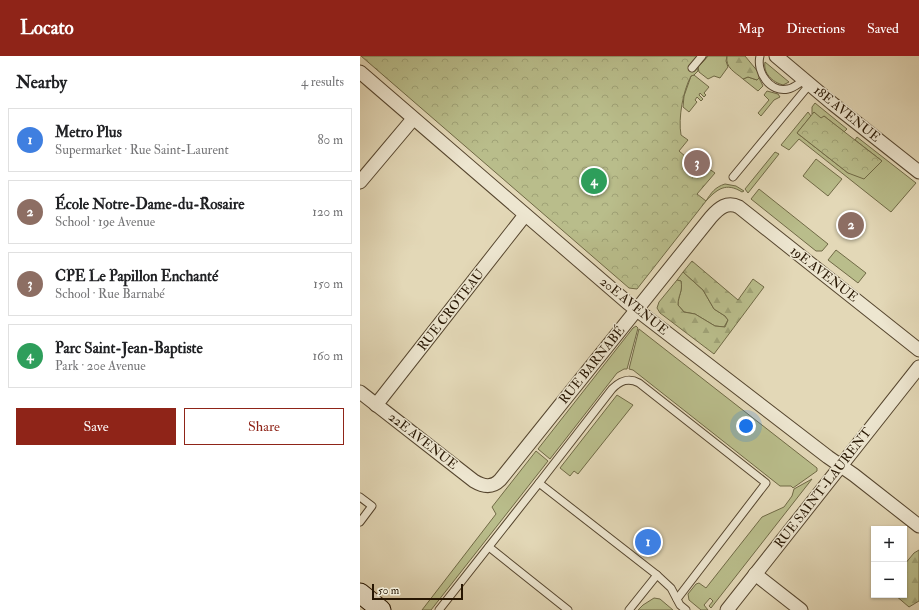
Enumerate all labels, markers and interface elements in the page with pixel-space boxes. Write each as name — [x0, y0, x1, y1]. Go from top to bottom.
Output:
text: Locato — [20, 16, 74, 40]
text: Map — [738, 20, 764, 37]
text: Directions — [786, 20, 845, 37]
text: Saved — [867, 20, 899, 37]
text: Nearby — [16, 72, 67, 93]
text: 4 results — [301, 74, 344, 90]
street label: 18E AVENUE — [811, 82, 883, 146]
text: Metro Plus — [55, 123, 122, 142]
text: 1 — [28, 132, 32, 148]
text: 80 m — [317, 132, 343, 148]
text: Supermarket · Rue Saint-Laurent — [55, 142, 229, 158]
pin: 3 — [684, 148, 710, 178]
pin: 4 — [581, 166, 607, 196]
text: École Notre-Dame-du-Rosaire — [55, 195, 244, 214]
text: 2 — [27, 204, 33, 220]
text: 120 m — [312, 204, 343, 220]
pin: 2 — [838, 210, 864, 240]
text: School · 19e Avenue — [55, 214, 155, 230]
street label: 19E AVENUE — [787, 243, 861, 305]
street label: RUE CROTEAU — [414, 266, 488, 354]
text: CPE Le Papillon Enchanté — [55, 267, 218, 286]
street label: 20E AVENUE — [597, 274, 671, 338]
text: 3 — [28, 276, 33, 292]
text: 150 m — [313, 276, 343, 292]
text: School · Rue Barnabé — [55, 286, 165, 302]
street label: RUE BARNABÉ — [555, 322, 628, 407]
text: Parc Saint-Jean-Baptiste — [55, 339, 203, 358]
text: 4 — [26, 348, 34, 364]
text: 160 m — [312, 348, 343, 364]
text: Park · 20e Avenue — [55, 358, 146, 374]
button: Save — [16, 408, 176, 445]
button: Share — [184, 408, 344, 445]
street label: 22E AVENUE — [385, 409, 461, 473]
your location — [736, 416, 756, 436]
street label: RUE SAINT-LAURENT — [771, 424, 875, 551]
map controls — [871, 526, 907, 598]
button: + — [871, 526, 907, 562]
pin: 1 — [635, 527, 661, 557]
button: − — [871, 562, 907, 598]
scale bar — [372, 582, 463, 601]
text: 50 m — [378, 584, 399, 597]

